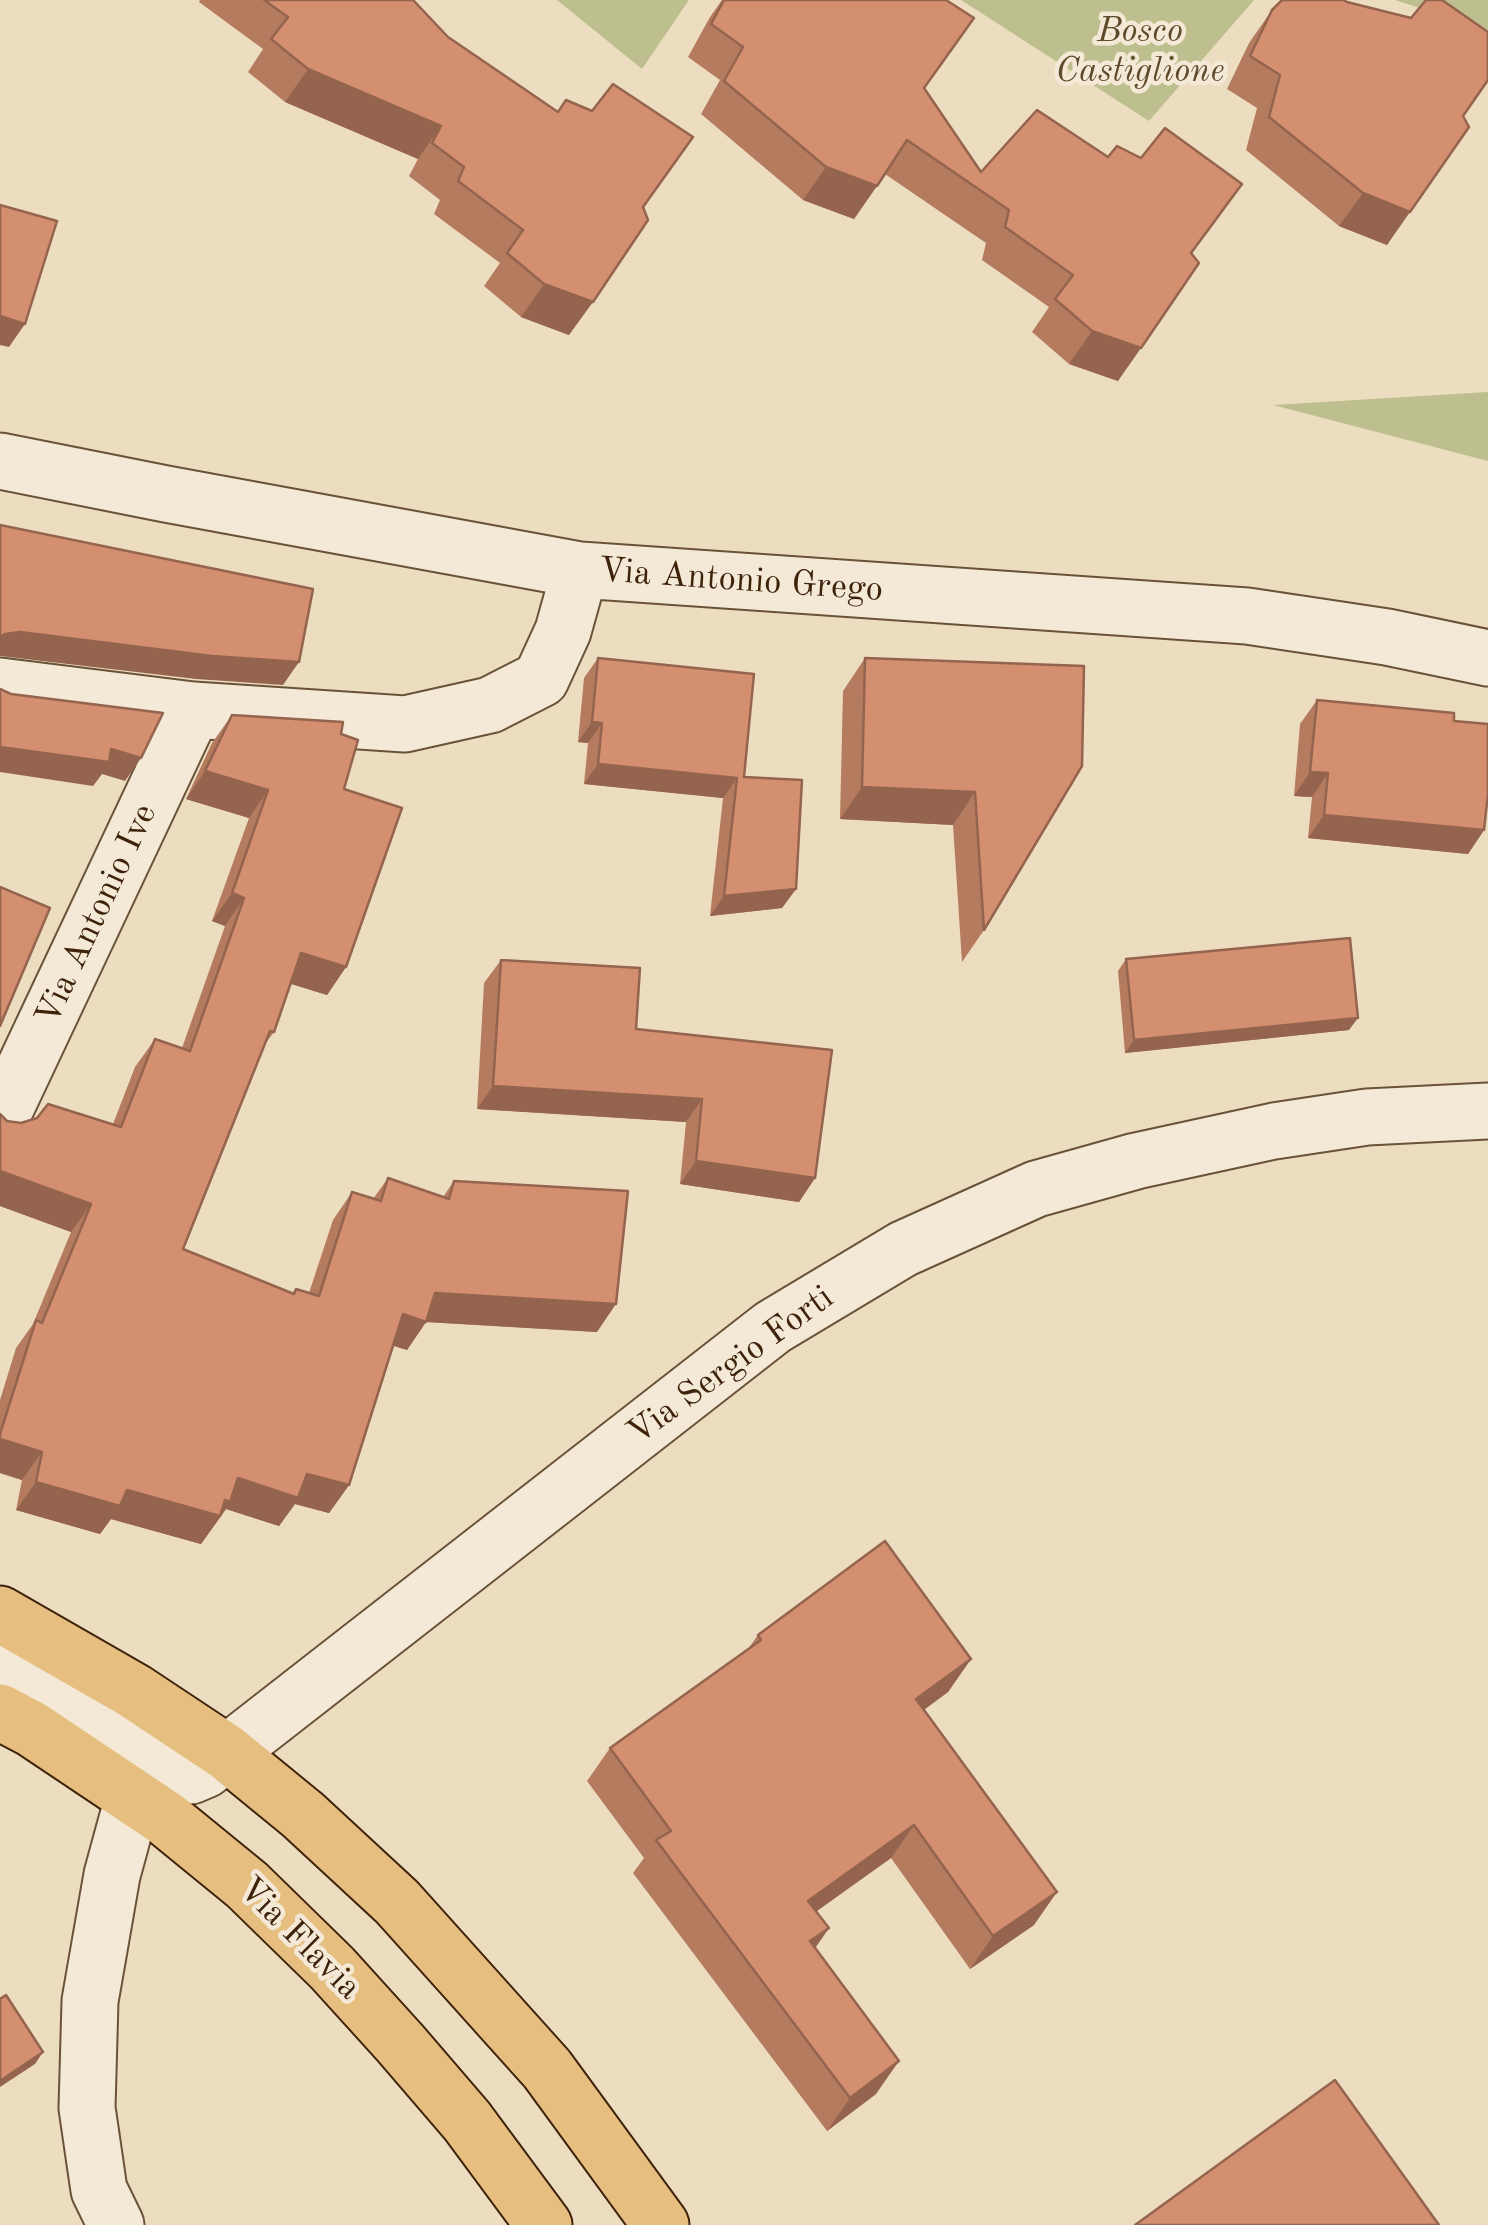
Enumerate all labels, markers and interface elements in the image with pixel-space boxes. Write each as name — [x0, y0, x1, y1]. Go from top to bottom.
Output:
park label: Bosco Castiglione — [1056, 11, 1224, 93]
street label: Via Antonio Grego — [598, 550, 884, 612]
street label: Via Antonio Ive — [27, 798, 167, 1032]
street label: Via Sergio Forti — [620, 1277, 842, 1455]
street label: Via Flavia — [229, 1869, 369, 2009]

